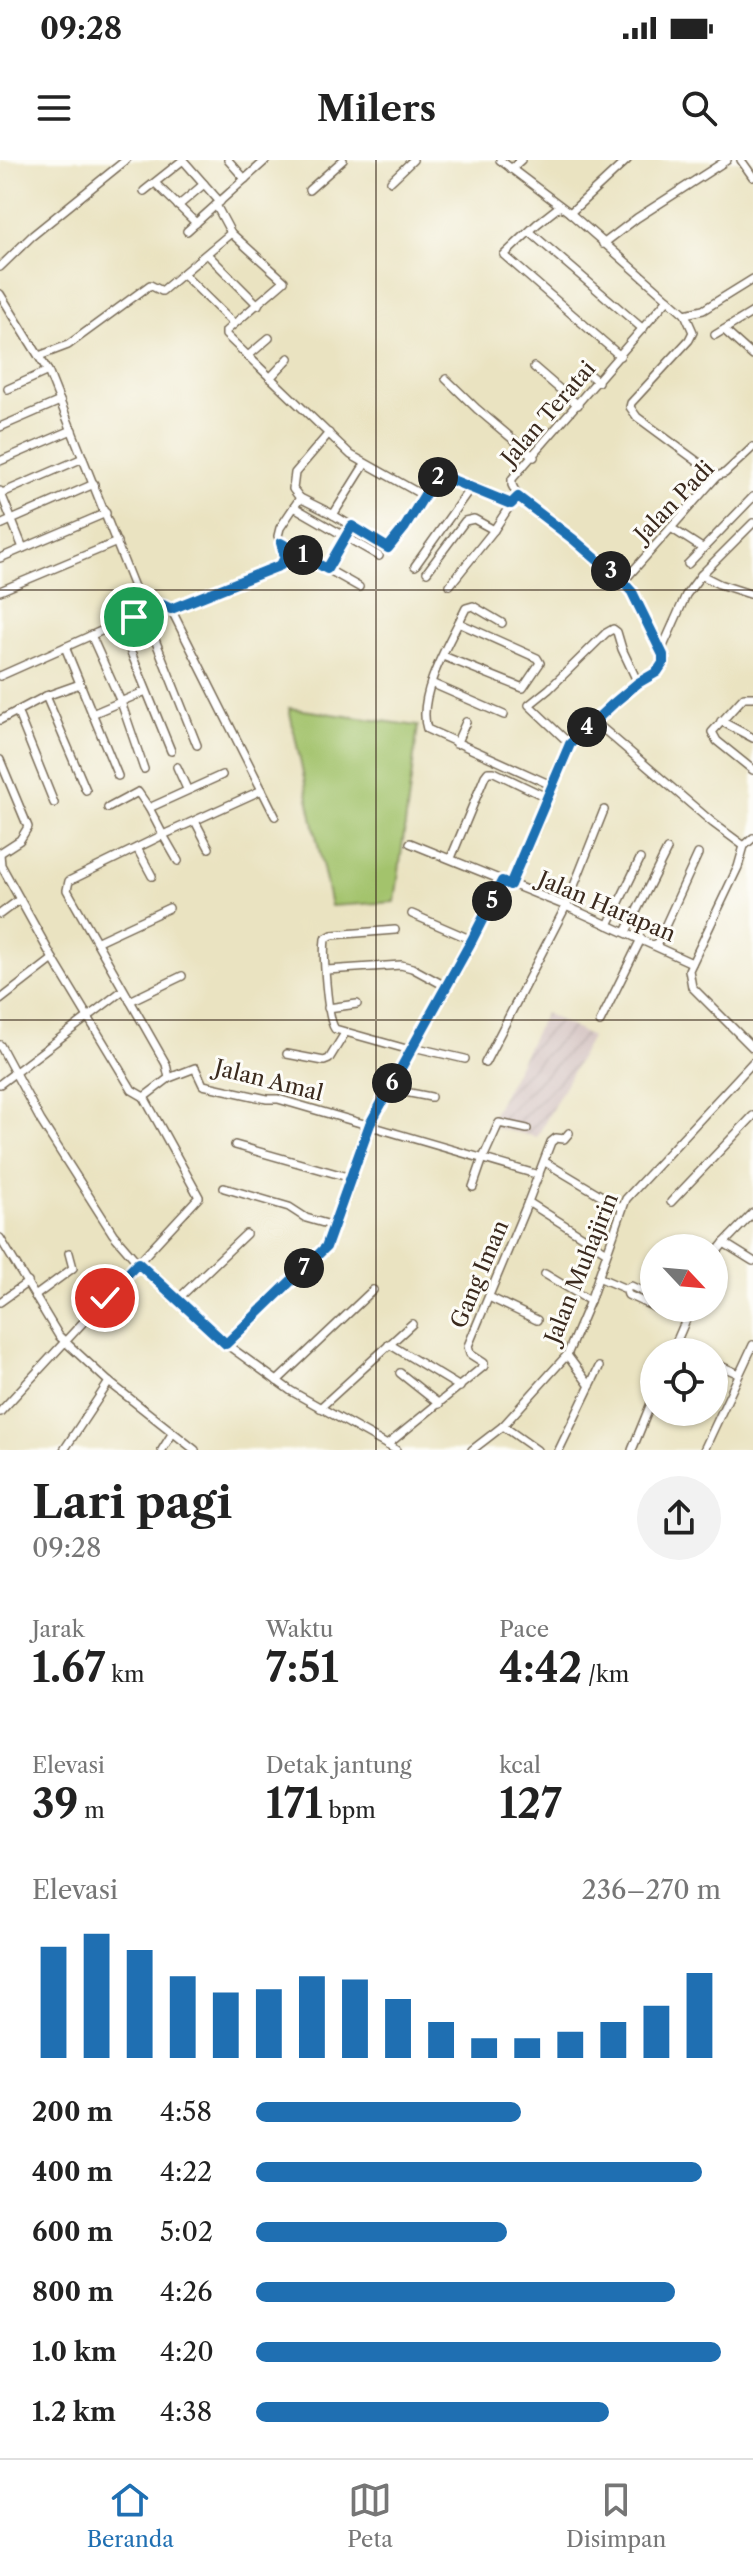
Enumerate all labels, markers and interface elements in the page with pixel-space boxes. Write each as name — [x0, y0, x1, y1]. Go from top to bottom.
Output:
text: 09:28 — [40, 10, 122, 47]
icon: menu — [32, 86, 76, 130]
text: Milers — [317, 86, 436, 130]
icon: search — [677, 86, 721, 130]
street label: Jalan Teratai — [494, 355, 601, 473]
street label: Jalan Padi — [627, 455, 720, 550]
pin: 2 — [418, 457, 458, 497]
text: 2 — [432, 463, 445, 490]
pin: 1 — [283, 535, 323, 575]
text: 1 — [298, 541, 308, 568]
pin: 3 — [591, 551, 631, 591]
text: 3 — [605, 557, 617, 584]
pin — [100, 583, 168, 651]
icon: arrive — [112, 595, 156, 639]
pin: 4 — [567, 707, 607, 747]
text: 4 — [580, 713, 594, 740]
street label: Jalan Harapan — [531, 864, 680, 948]
pin: 5 — [472, 881, 512, 921]
text: 5 — [486, 887, 498, 914]
street label: Jalan Amal — [209, 1053, 326, 1107]
pin: 6 — [372, 1063, 412, 1103]
text: 6 — [385, 1069, 399, 1096]
street label: Jalan Muhajirin — [538, 1189, 624, 1350]
street label: Gang Iman — [445, 1216, 514, 1332]
north arrow — [640, 1234, 728, 1322]
map controls — [640, 1234, 728, 1426]
pin: 7 — [284, 1248, 324, 1288]
text: 7 — [298, 1254, 310, 1281]
pin — [71, 1264, 139, 1332]
icon: check — [83, 1276, 127, 1320]
button: locate — [640, 1338, 728, 1426]
text: Lari pagi — [32, 1475, 232, 1529]
button: share — [637, 1476, 721, 1560]
text: 09:28 — [32, 1532, 101, 1564]
text: Jarak — [32, 1616, 85, 1643]
text: Waktu — [266, 1616, 333, 1643]
text: Pace — [499, 1616, 549, 1643]
text: 1.67 — [32, 1643, 105, 1692]
text: 7:51 — [266, 1643, 338, 1692]
text: 4:42 — [499, 1643, 582, 1692]
text: km — [105, 1661, 144, 1688]
text: /km — [582, 1661, 629, 1688]
text: Elevasi — [32, 1752, 105, 1779]
text: Detak jantung — [266, 1752, 412, 1779]
text: kcal — [499, 1752, 541, 1779]
text: 39 — [32, 1779, 78, 1828]
text: 171 — [266, 1779, 323, 1828]
text: 127 — [499, 1779, 562, 1828]
text: m — [78, 1797, 105, 1824]
text: bpm — [323, 1797, 376, 1824]
text: Elevasi — [32, 1874, 118, 1906]
text: 236–270 m — [582, 1874, 721, 1906]
text: 200 m — [32, 2096, 113, 2128]
text: 4:58 — [160, 2096, 212, 2128]
text: 400 m — [32, 2156, 113, 2188]
text: 4:22 — [160, 2156, 212, 2188]
text: 600 m — [32, 2216, 113, 2248]
text: 5:02 — [160, 2216, 213, 2248]
text: 800 m — [32, 2276, 114, 2308]
text: 4:26 — [160, 2276, 213, 2308]
text: 1.0 km — [32, 2336, 117, 2368]
text: 4:20 — [160, 2336, 214, 2368]
text: 1.2 km — [32, 2396, 116, 2428]
text: 4:38 — [160, 2396, 212, 2428]
tab: Beranda — [87, 2478, 174, 2553]
tab: Peta — [347, 2478, 393, 2553]
tab: Disimpan — [566, 2478, 666, 2553]

